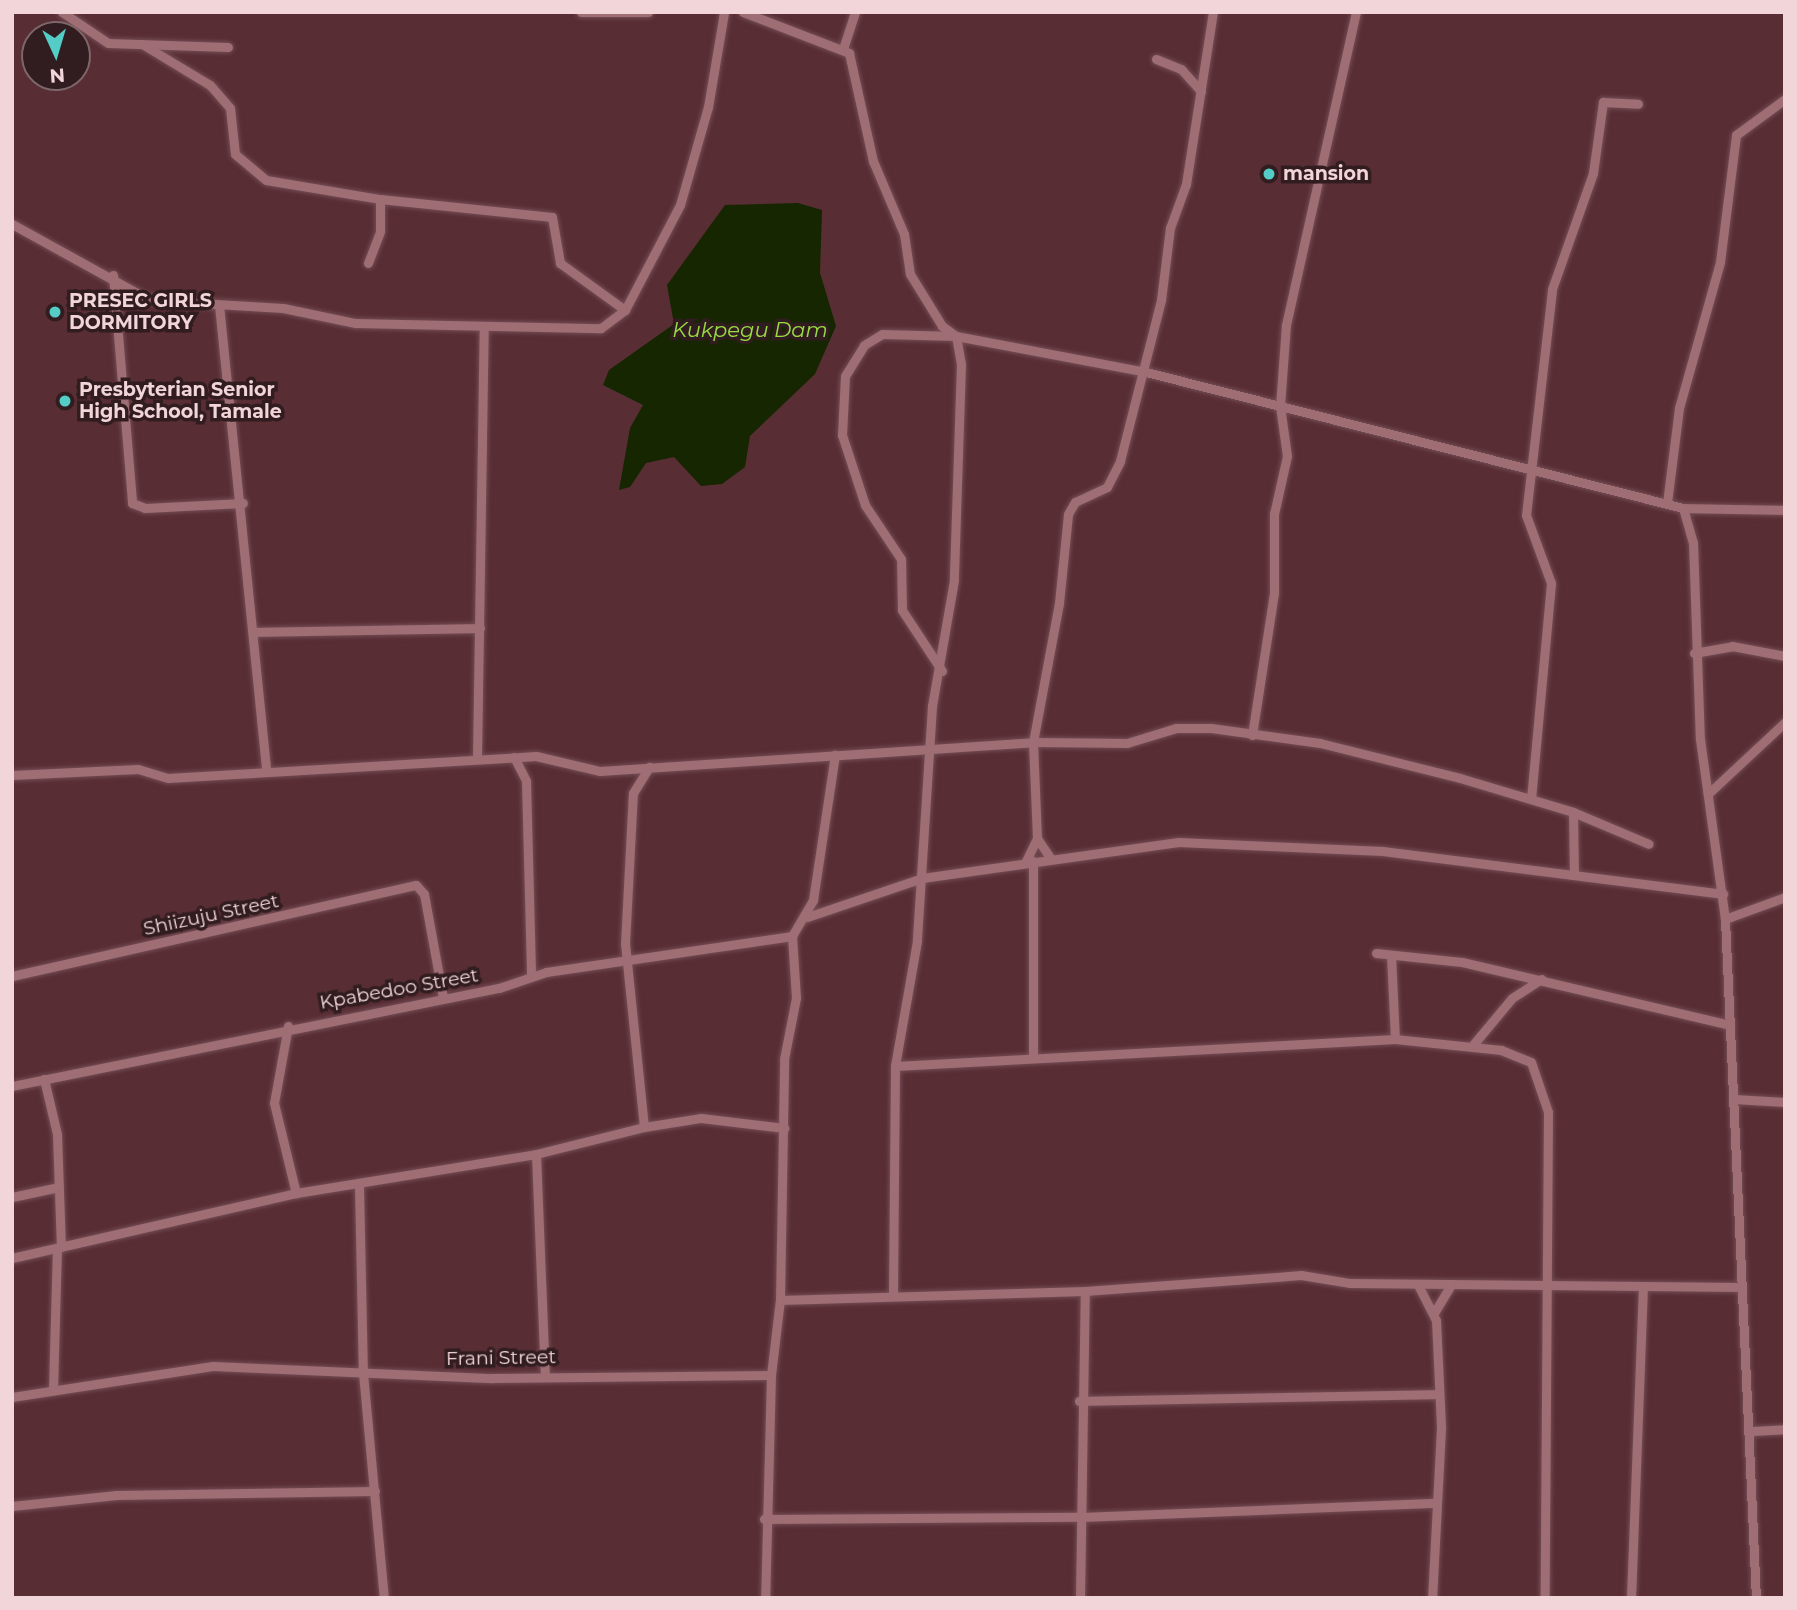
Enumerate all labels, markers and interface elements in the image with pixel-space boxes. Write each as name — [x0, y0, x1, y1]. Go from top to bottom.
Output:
north arrow — [21, 21, 91, 91]
text: N — [49, 63, 66, 87]
place label: mansion — [1283, 163, 1369, 185]
marker: mansion — [1261, 166, 1277, 182]
place label: PRESEC GIRLS DORMITORY — [69, 290, 212, 334]
marker: PRESEC GIRLS DORMITORY — [47, 304, 63, 320]
water label: Kukpegu Dam — [672, 317, 828, 343]
place label: Presbyterian Senior High School, Tamale — [79, 379, 282, 423]
marker: Presbyterian Senior High School, Tamale — [57, 393, 73, 409]
street label: Shiizuju Street — [141, 890, 281, 940]
street label: Kpabedoo Street — [318, 964, 480, 1014]
street label: Frani Street — [446, 1346, 556, 1370]

